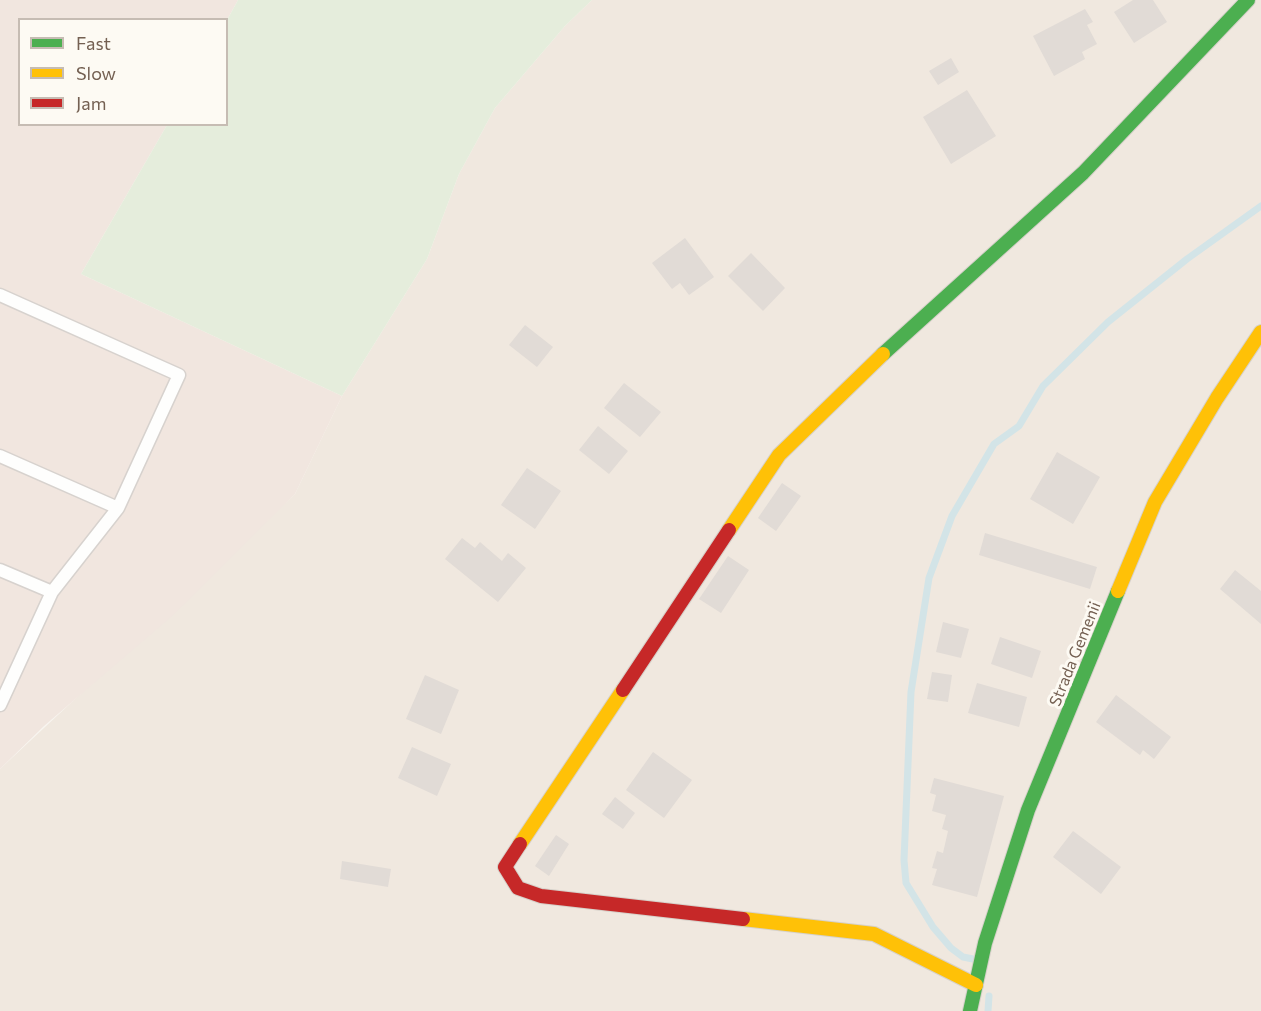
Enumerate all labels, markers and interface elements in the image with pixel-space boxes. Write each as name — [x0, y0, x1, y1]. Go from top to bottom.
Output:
legend — [18, 18, 228, 126]
text: Fast — [76, 32, 111, 54]
text: Slow — [76, 62, 116, 84]
text: Jam — [76, 92, 106, 114]
street label: Strada Gemenii — [1045, 599, 1105, 709]

